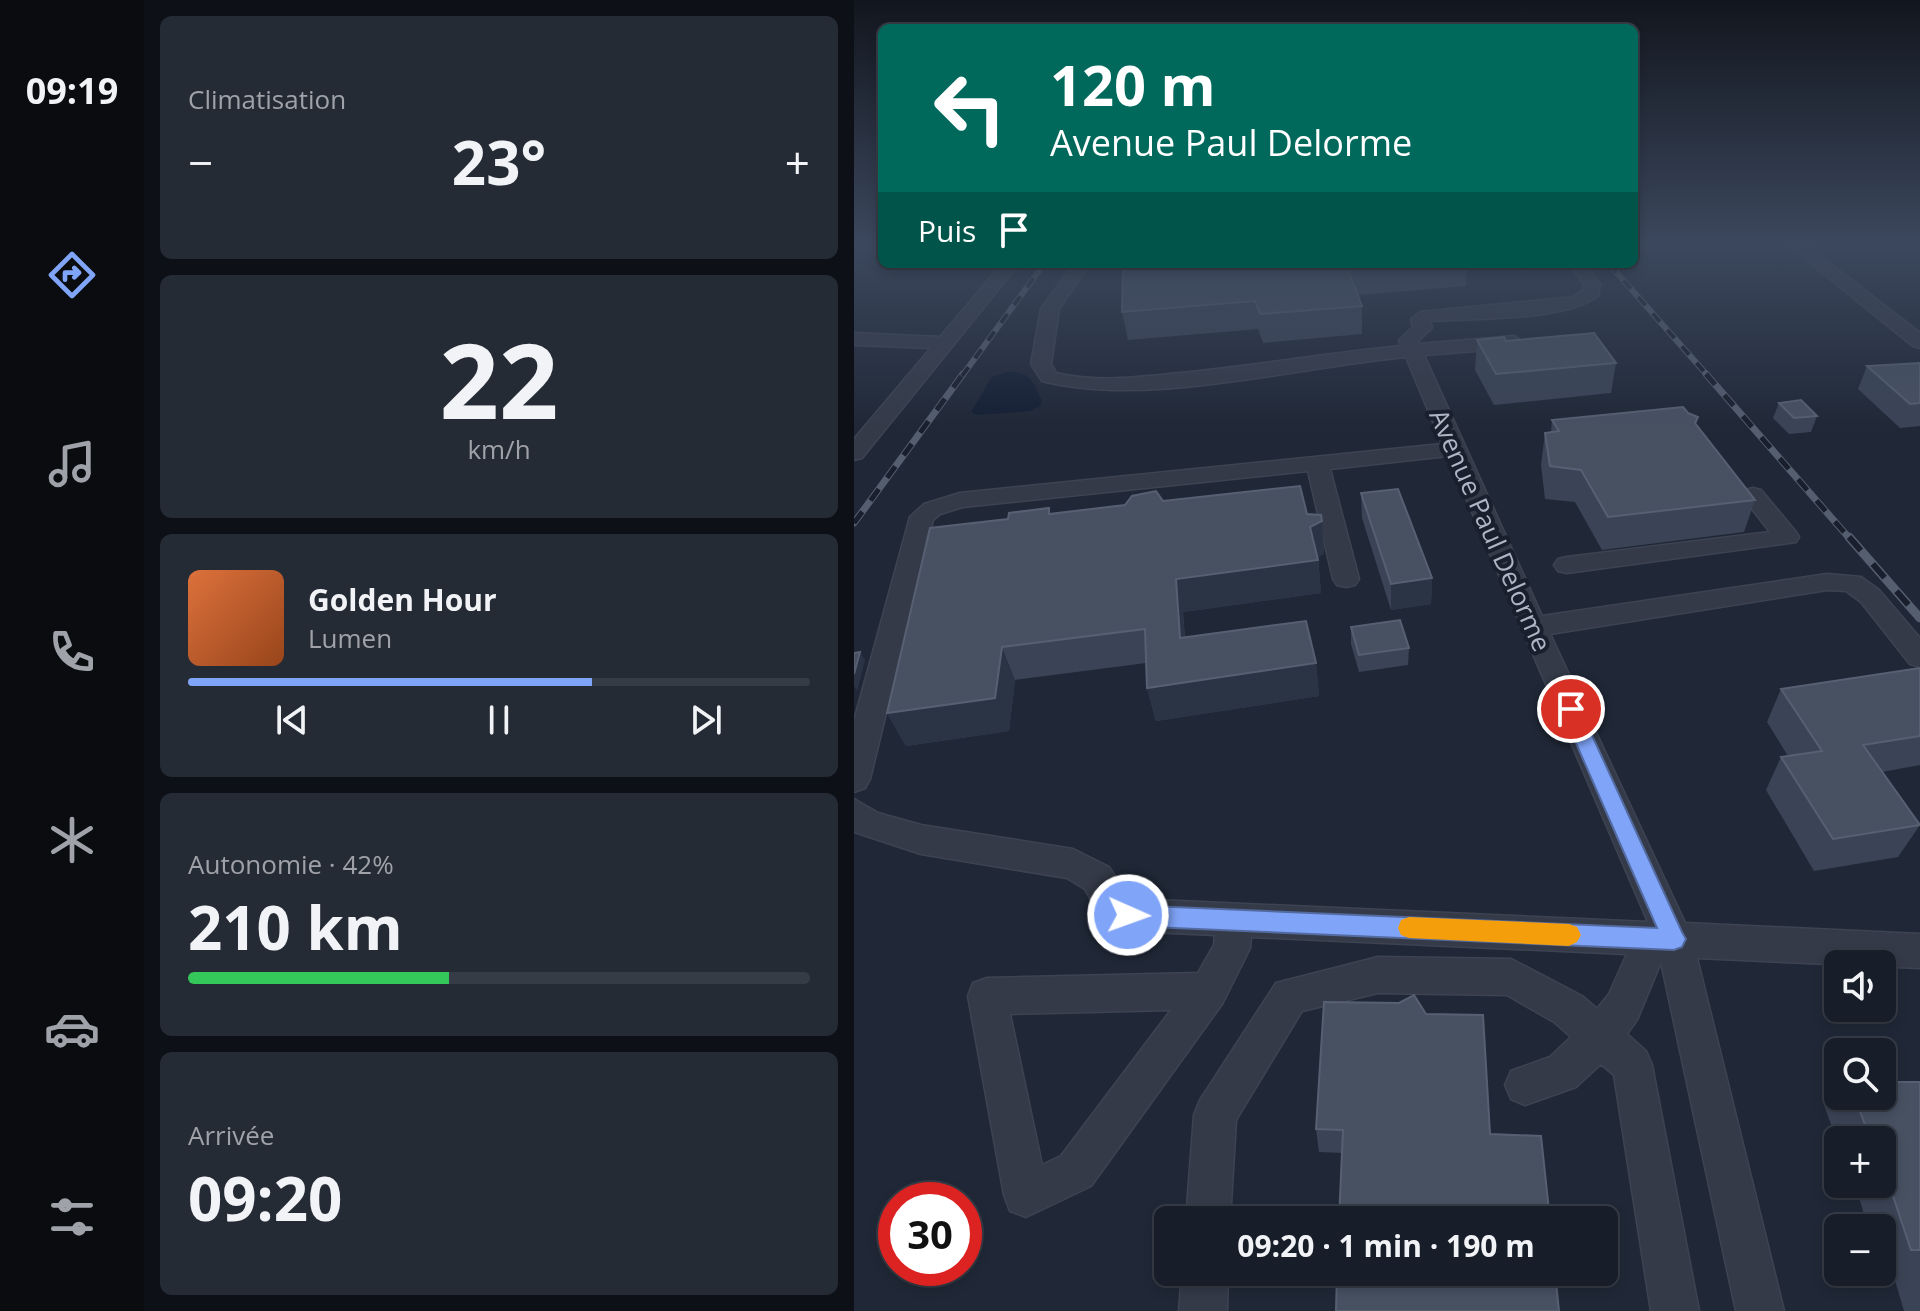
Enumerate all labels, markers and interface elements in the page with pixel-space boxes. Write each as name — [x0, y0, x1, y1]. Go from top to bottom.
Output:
text: 120 m — [1050, 46, 1216, 122]
icon: left — [918, 56, 1022, 160]
text: 09:19 — [26, 66, 118, 115]
text: Climatisation — [188, 81, 346, 117]
text: Avenue Paul Delorme — [1050, 118, 1412, 167]
text: 23° — [452, 121, 546, 203]
text: − — [188, 132, 213, 192]
text: + — [785, 132, 810, 192]
icon: arrive — [992, 208, 1036, 252]
text: Puis — [918, 210, 976, 251]
icon: directions — [44, 247, 100, 303]
text: 22 — [440, 308, 558, 449]
street label: Avenue Paul Delorme — [1421, 403, 1561, 657]
text: km/h — [467, 431, 531, 467]
icon: music — [44, 436, 100, 492]
text: Golden Hour — [308, 579, 497, 620]
text: Lumen — [308, 620, 392, 656]
icon: phone — [44, 624, 100, 680]
pin — [1537, 675, 1605, 743]
icon: arrive — [1549, 687, 1593, 731]
icon: previous — [270, 698, 314, 742]
icon: pause — [477, 698, 521, 742]
icon: next — [684, 698, 728, 742]
icon: climate — [44, 812, 100, 868]
text: Autonomie · 42% — [188, 846, 394, 882]
position arrow — [1086, 873, 1170, 957]
text: 210 km — [188, 886, 403, 968]
map controls — [1824, 950, 1896, 1286]
button: sound — [1824, 950, 1896, 1022]
icon: car — [44, 1001, 100, 1057]
button: search — [1824, 1038, 1896, 1110]
text: Arrivée — [188, 1117, 274, 1153]
button: + — [1824, 1126, 1896, 1198]
text: 09:20 — [188, 1157, 342, 1239]
speed limit sign: 30 — [878, 1182, 982, 1286]
icon: filters — [44, 1189, 100, 1245]
button: − — [1824, 1214, 1896, 1286]
text: 09:20 · 1 min · 190 m — [1237, 1225, 1535, 1266]

